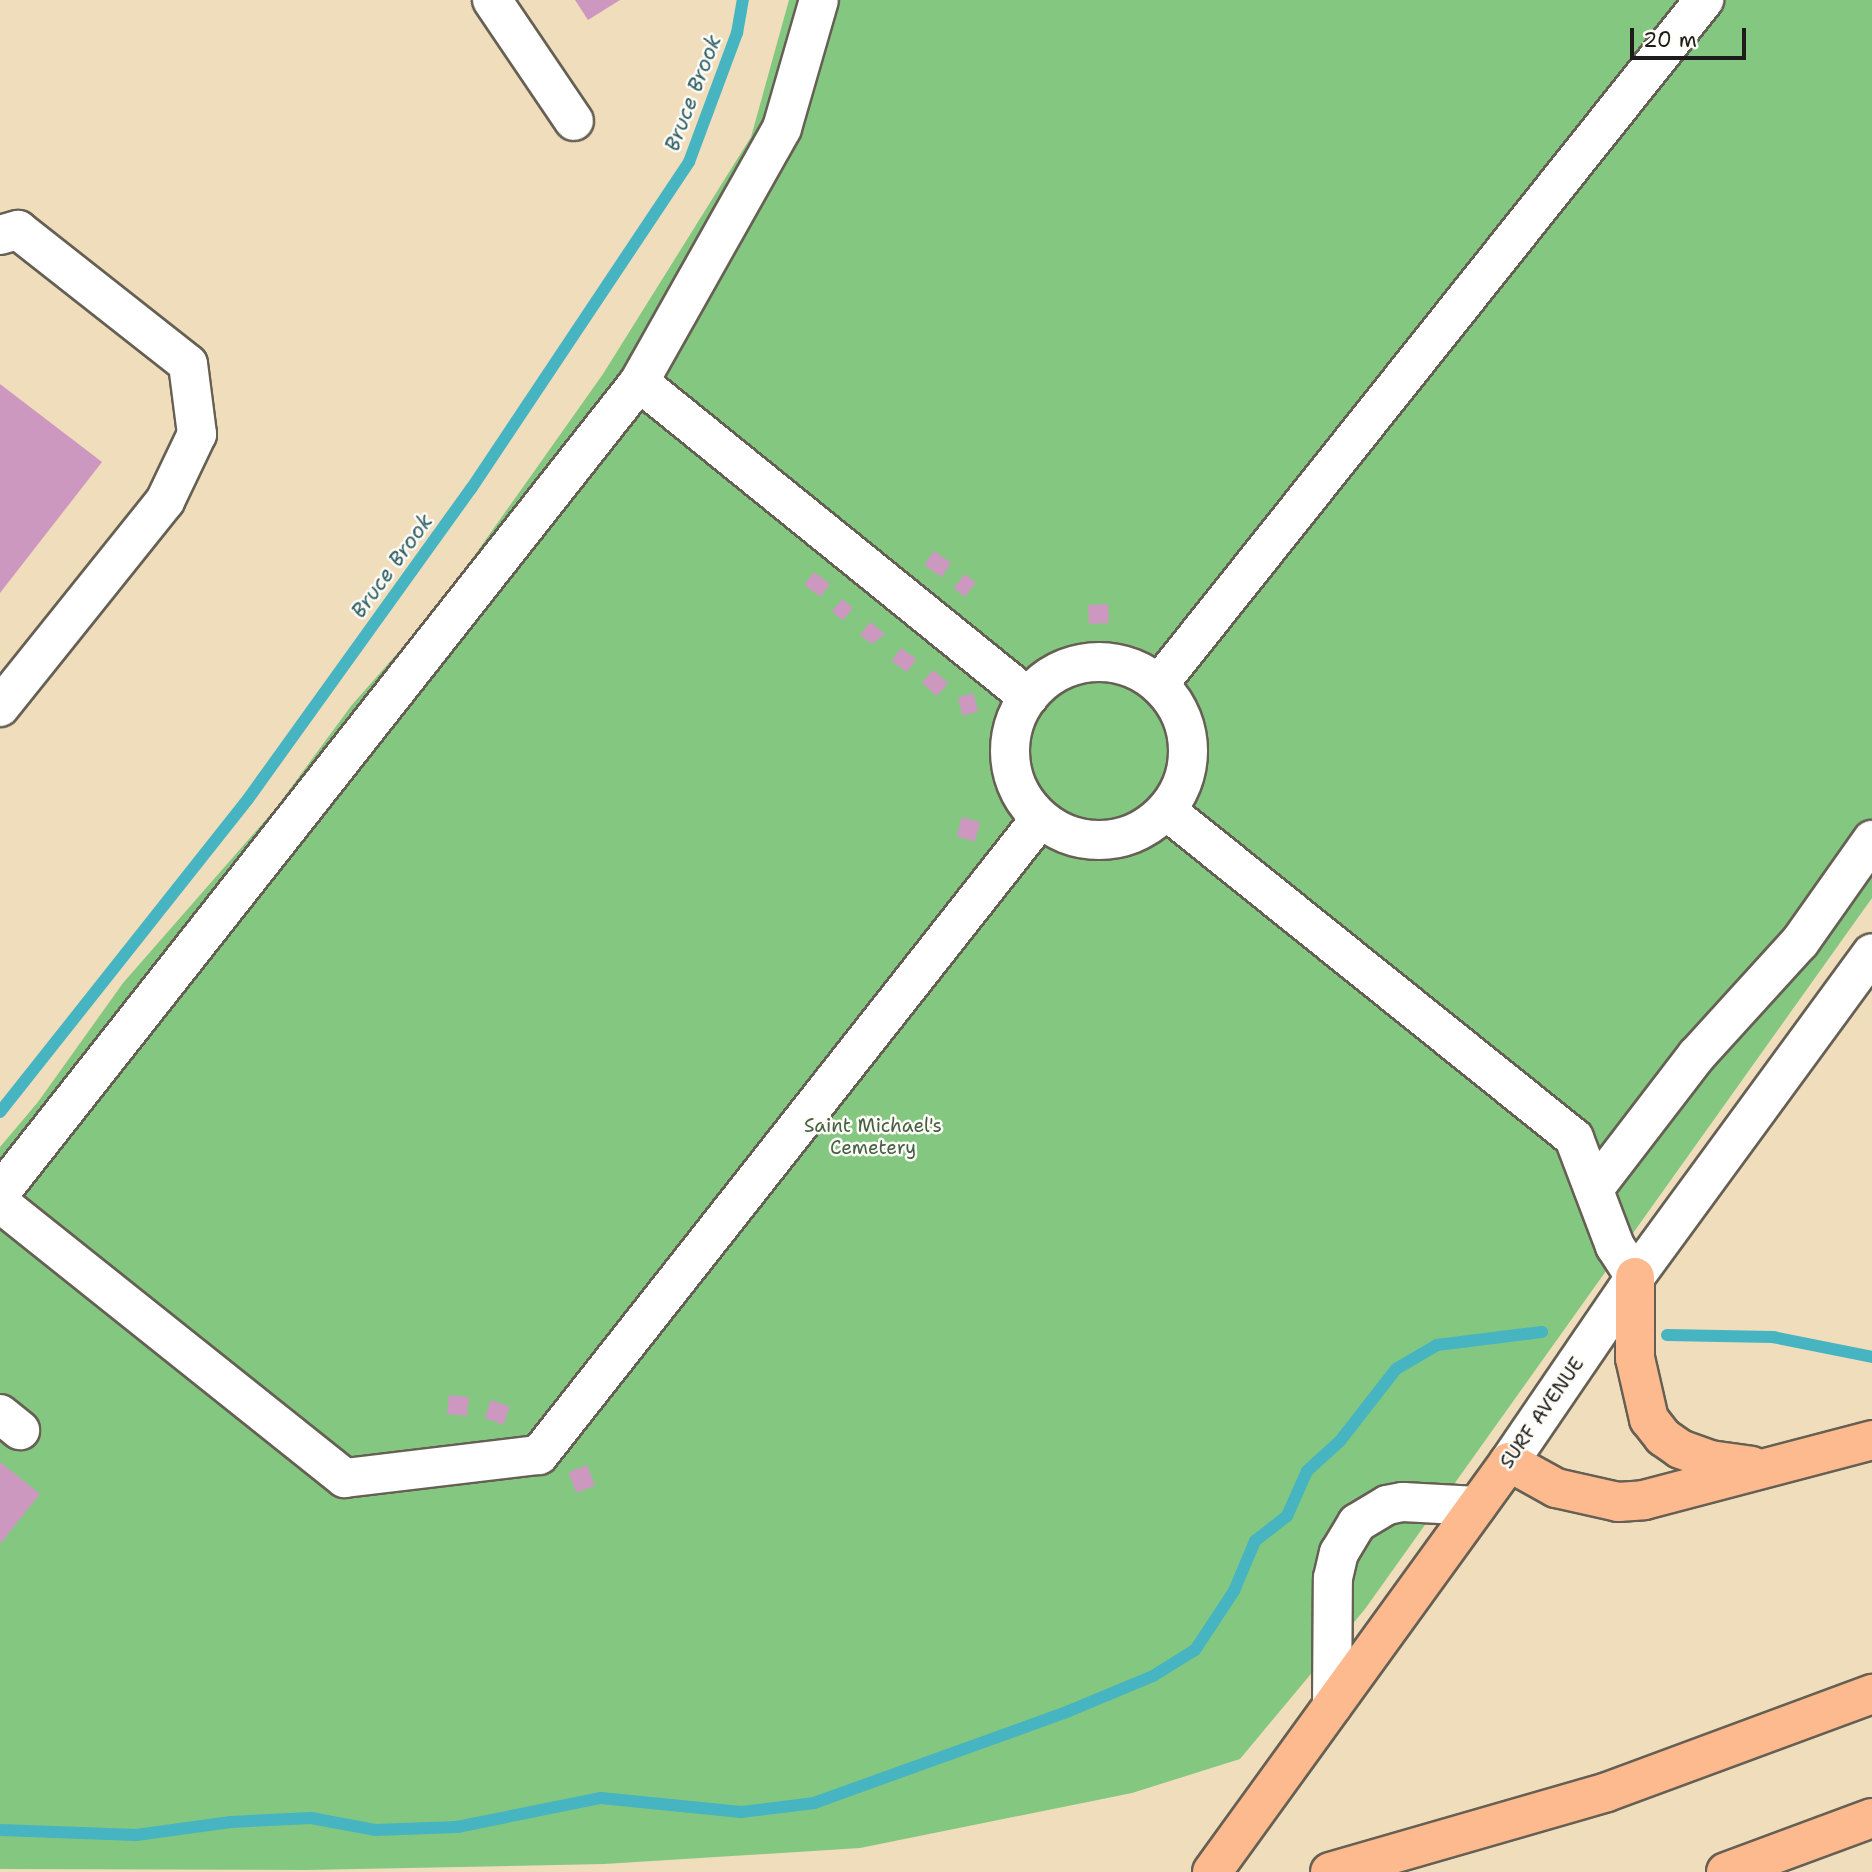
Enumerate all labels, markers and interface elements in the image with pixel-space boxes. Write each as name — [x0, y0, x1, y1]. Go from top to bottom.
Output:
scale bar — [1634, 14, 1750, 58]
text: 20 m — [1643, 26, 1697, 54]
water label: Bruce Brook — [659, 31, 727, 155]
water label: Bruce Brook — [346, 509, 438, 623]
park label: Saint Michael's Cemetery — [804, 1115, 942, 1159]
street label: SURF AVENUE — [1495, 1353, 1589, 1473]

